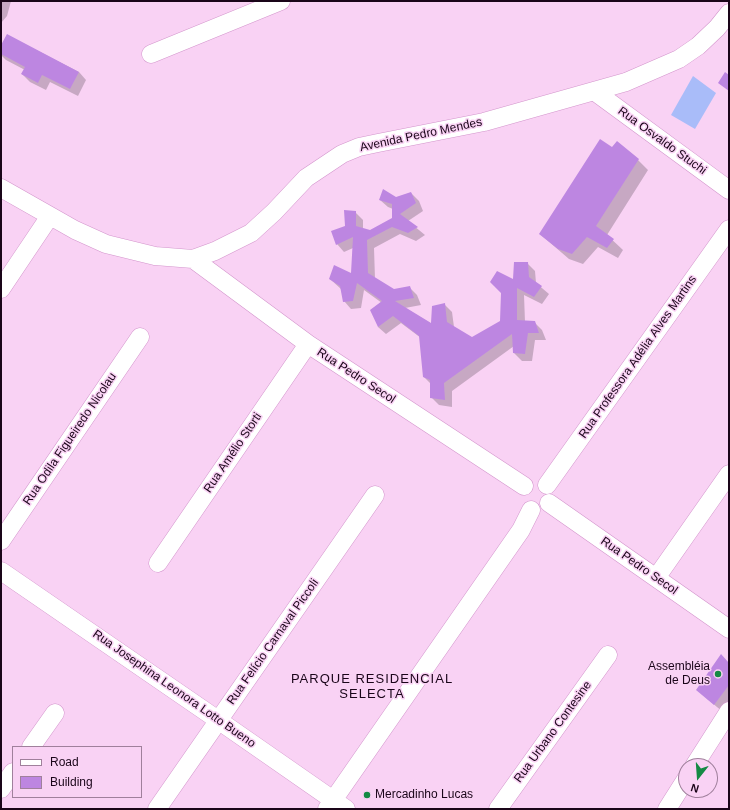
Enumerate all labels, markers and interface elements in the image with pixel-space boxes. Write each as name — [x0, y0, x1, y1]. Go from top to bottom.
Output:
street label: Rua Osvaldo Stuchi — [615, 104, 709, 178]
street label: Avenida Pedro Mendes — [359, 115, 483, 155]
street label: Rua Professora Adélia Alves Martins — [576, 273, 700, 441]
street label: Rua Pedro Secol — [314, 345, 398, 407]
street label: Rua Odila Figueiredo Nicolau — [20, 370, 120, 508]
street label: Rua Amélio Storti — [201, 410, 265, 496]
street label: Rua Pedro Secol — [598, 534, 680, 598]
street label: Rua Felício Carnaval Piccoli — [224, 576, 322, 708]
street label: Rua Josephina Leonora Lotto Bueno — [90, 627, 258, 751]
place label: Assembléia de Deus — [648, 660, 710, 688]
marker: Assembléia de Deus — [713, 669, 723, 679]
district label: PARQUE RESIDENCIAL SELECTA — [291, 671, 453, 702]
street label: Rua Urbano Contesine — [511, 678, 595, 786]
legend — [12, 746, 142, 798]
text: Road — [50, 755, 79, 769]
north arrow — [678, 758, 718, 798]
text: Building — [50, 775, 93, 789]
text: N — [689, 782, 700, 795]
place label: Mercadinho Lucas — [375, 788, 473, 802]
marker: Mercadinho Lucas — [362, 790, 372, 800]

